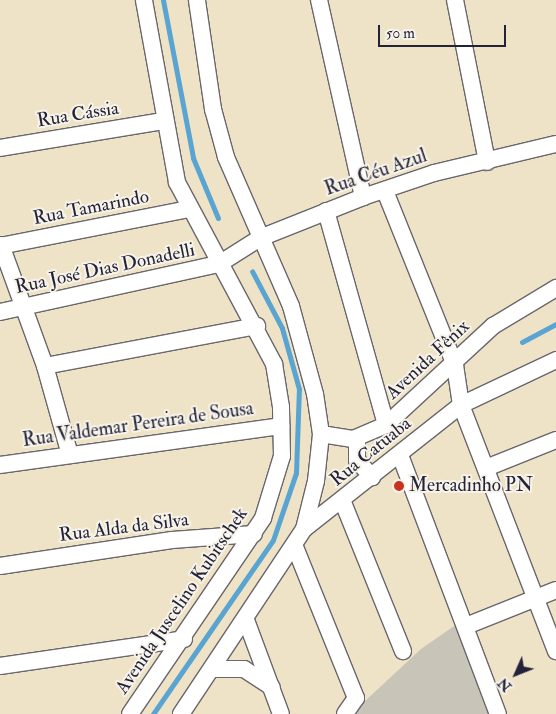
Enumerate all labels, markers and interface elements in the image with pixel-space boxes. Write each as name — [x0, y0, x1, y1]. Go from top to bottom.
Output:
scale bar — [381, 15, 508, 47]
text: 50 m — [386, 24, 415, 43]
street label: Rua Cássia — [35, 97, 121, 133]
street label: Rua Céu Azul — [322, 145, 430, 201]
street label: Rua Tamarindo — [31, 186, 151, 230]
street label: Rua José Dias Donadelli — [13, 239, 197, 299]
street label: Avenida Fênix — [381, 315, 475, 405]
street label: Rua Valdemar Pereira de Sousa — [21, 397, 255, 453]
street label: Rua Catuaba — [326, 412, 416, 492]
place label: Mercadinho PN — [409, 475, 533, 497]
marker: Mercadinho PN — [393, 480, 405, 492]
street label: Avenida Juscelino Kubitschek — [111, 504, 253, 698]
street label: Rua Alda da Silva — [58, 509, 190, 547]
north arrow — [491, 649, 541, 699]
text: N — [494, 674, 515, 695]

